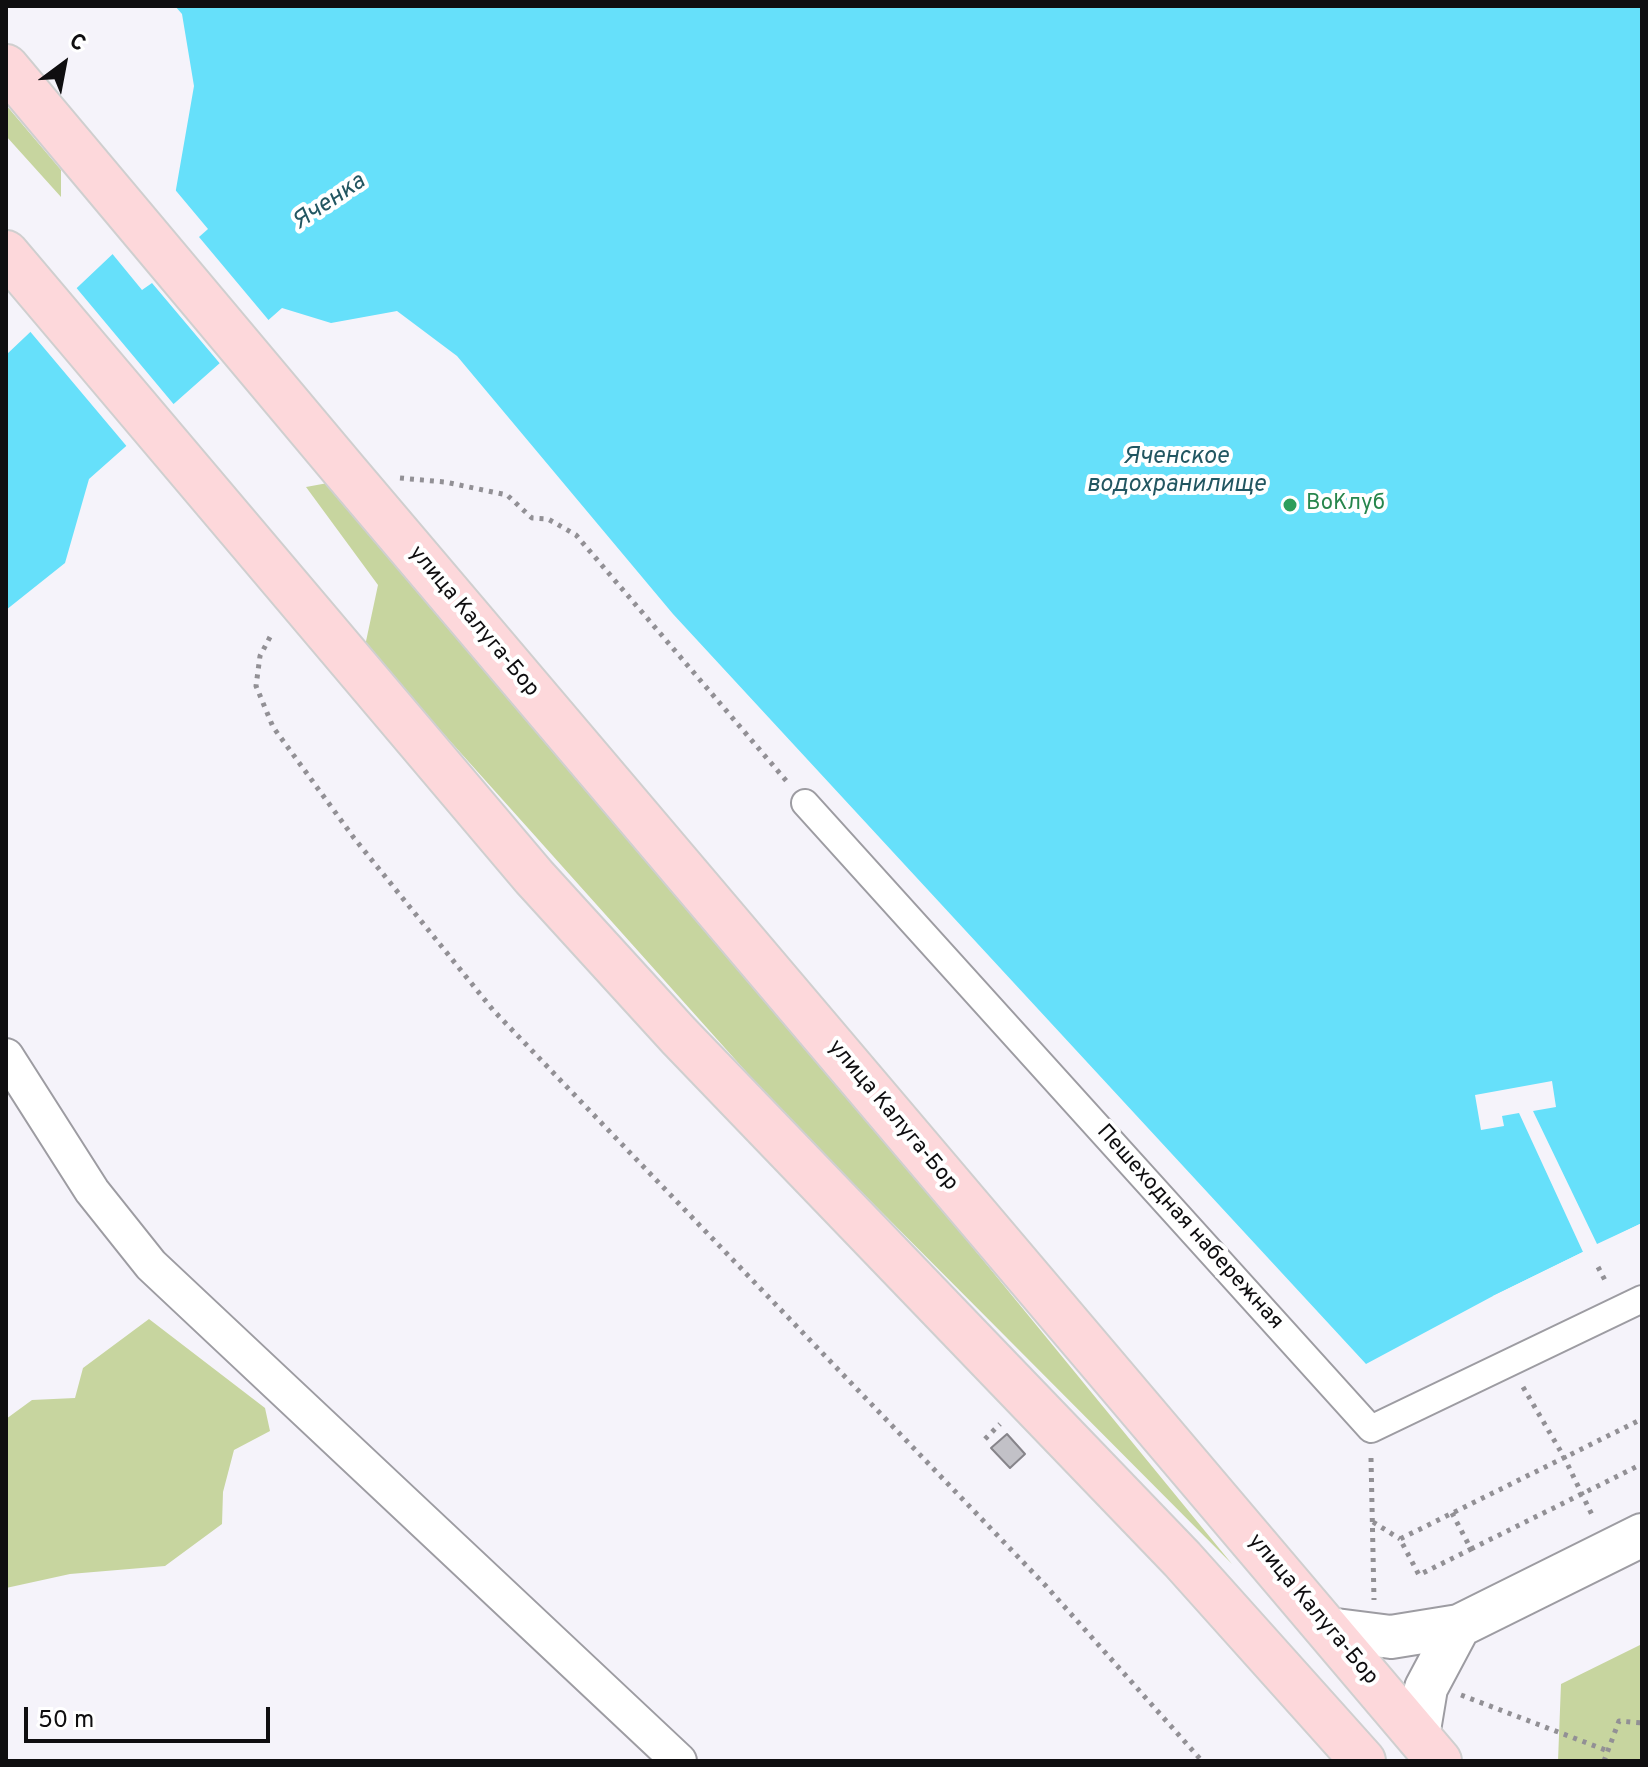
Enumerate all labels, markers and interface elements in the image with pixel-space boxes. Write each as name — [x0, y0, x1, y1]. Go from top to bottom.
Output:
north arrow — [24, 24, 104, 104]
text: С — [64, 28, 90, 58]
water label: Яченка — [288, 168, 372, 238]
water label: Яченское водохранилище — [1086, 444, 1266, 500]
place label: ВоКлуб — [1306, 492, 1385, 518]
marker: ВоКлуб — [1281, 496, 1299, 514]
street label: улица Калуга-Бор — [402, 541, 544, 703]
street label: улица Калуга-Бор — [821, 1035, 963, 1197]
street label: Пешеходная набережная — [1090, 1120, 1288, 1336]
street label: улица Калуга-Бор — [1241, 1529, 1383, 1691]
scale bar — [28, 1691, 274, 1741]
text: 50 m — [38, 1706, 94, 1736]

